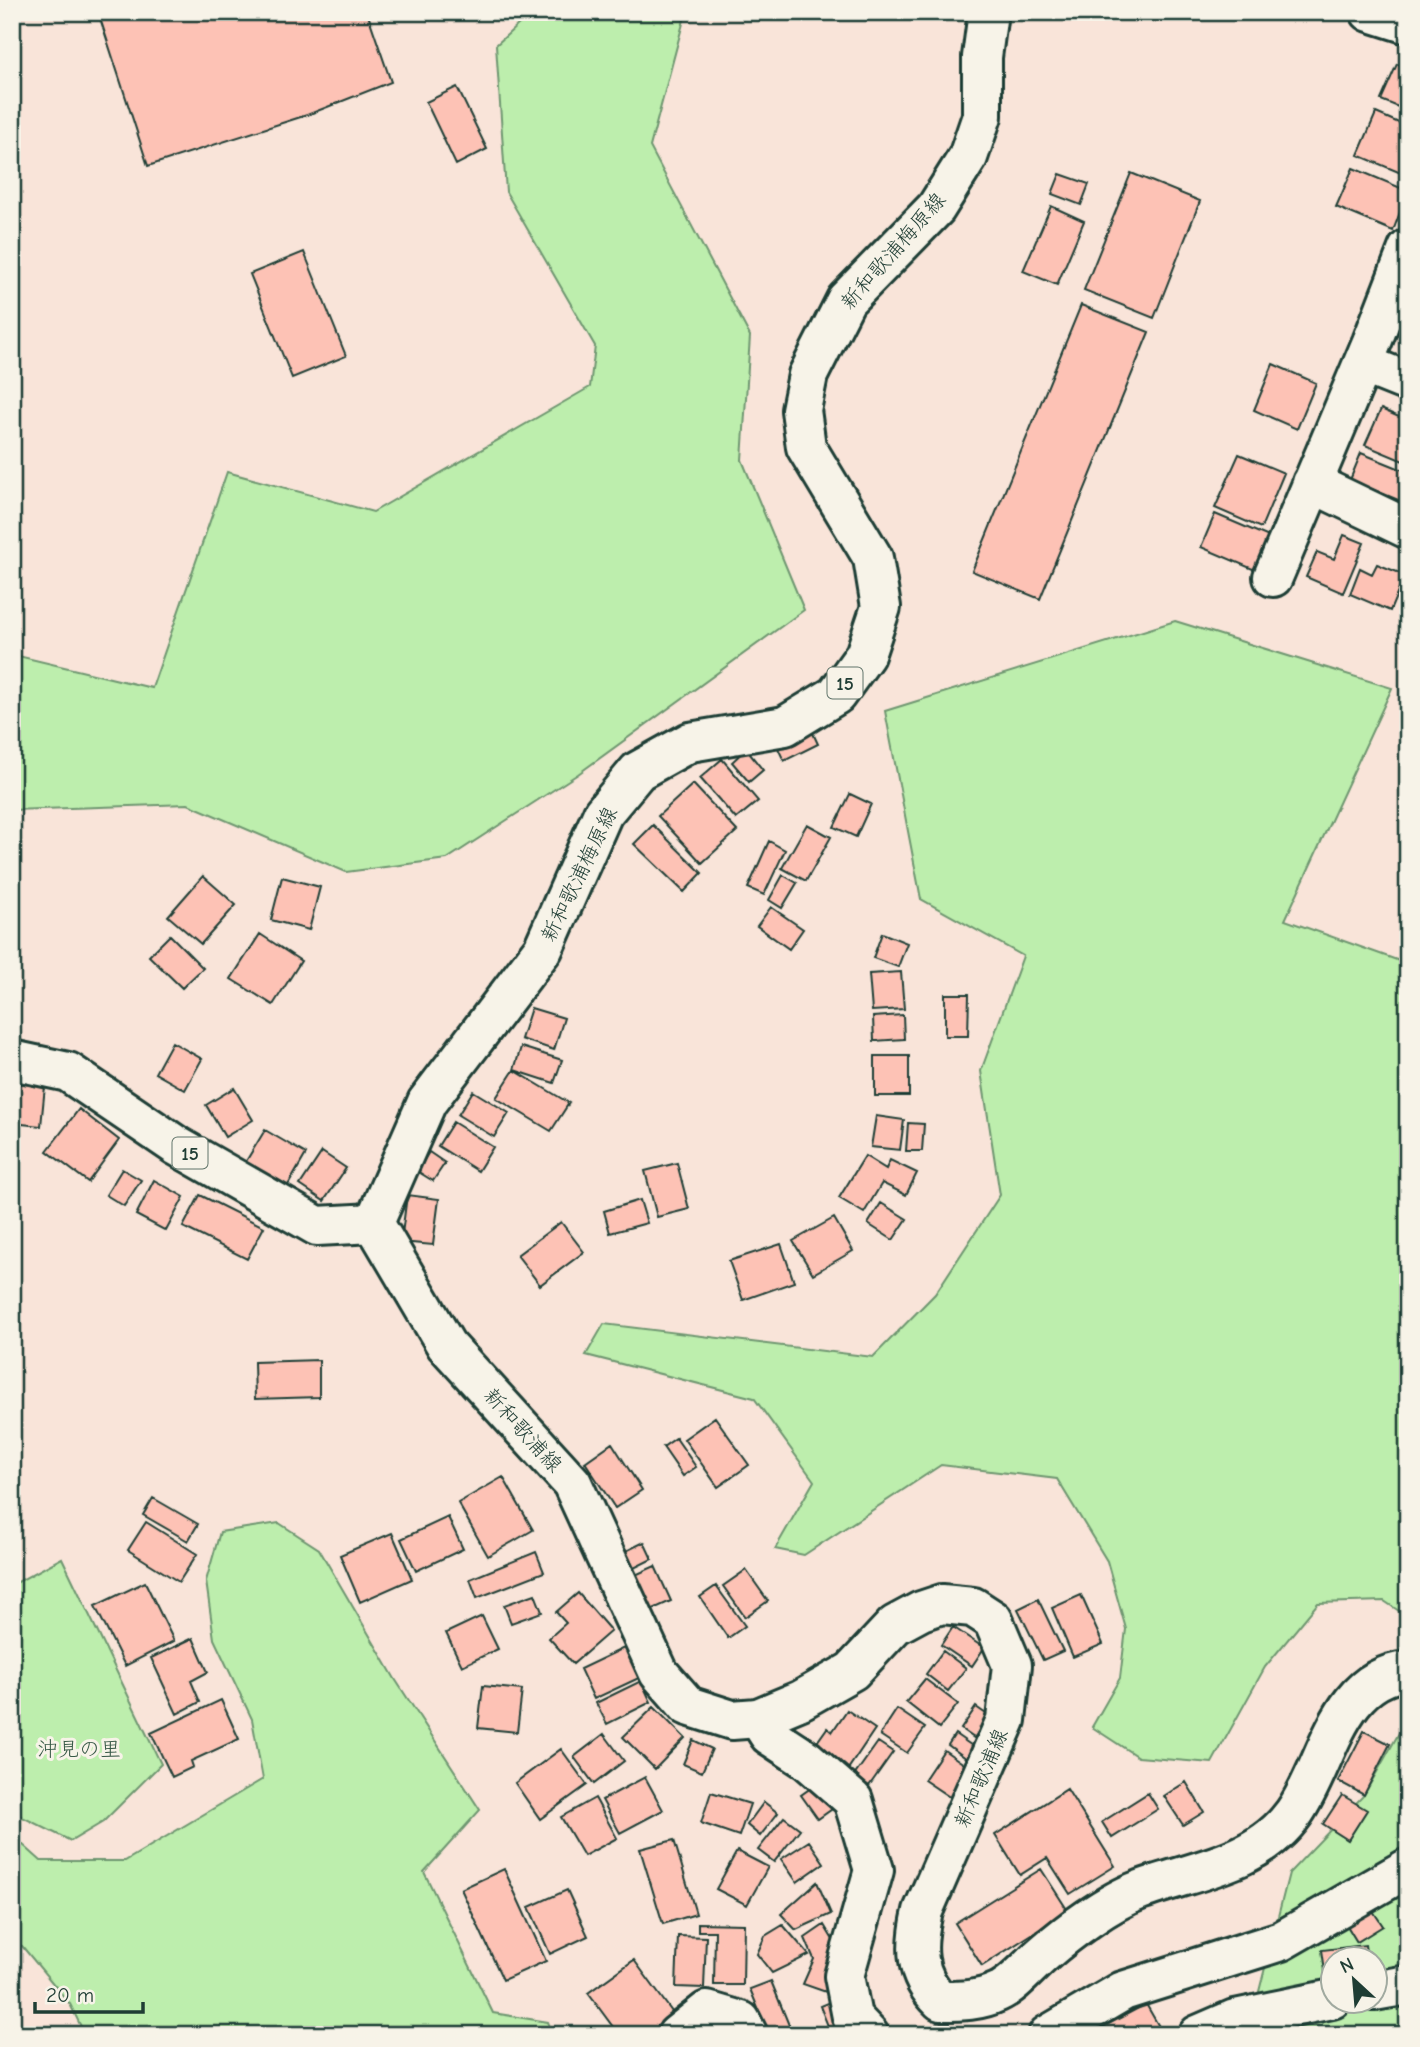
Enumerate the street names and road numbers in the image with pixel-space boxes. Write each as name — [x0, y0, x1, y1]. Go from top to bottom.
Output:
street label: 新和歌浦梅原線 — [836, 188, 950, 314]
road number: 15 — [828, 668, 862, 698]
street label: 新和歌浦梅原線 — [536, 803, 622, 945]
road number: 15 — [172, 1138, 208, 1168]
street label: 新和歌浦線 — [479, 1383, 567, 1477]
street label: 新和歌浦線 — [949, 1725, 1013, 1831]

